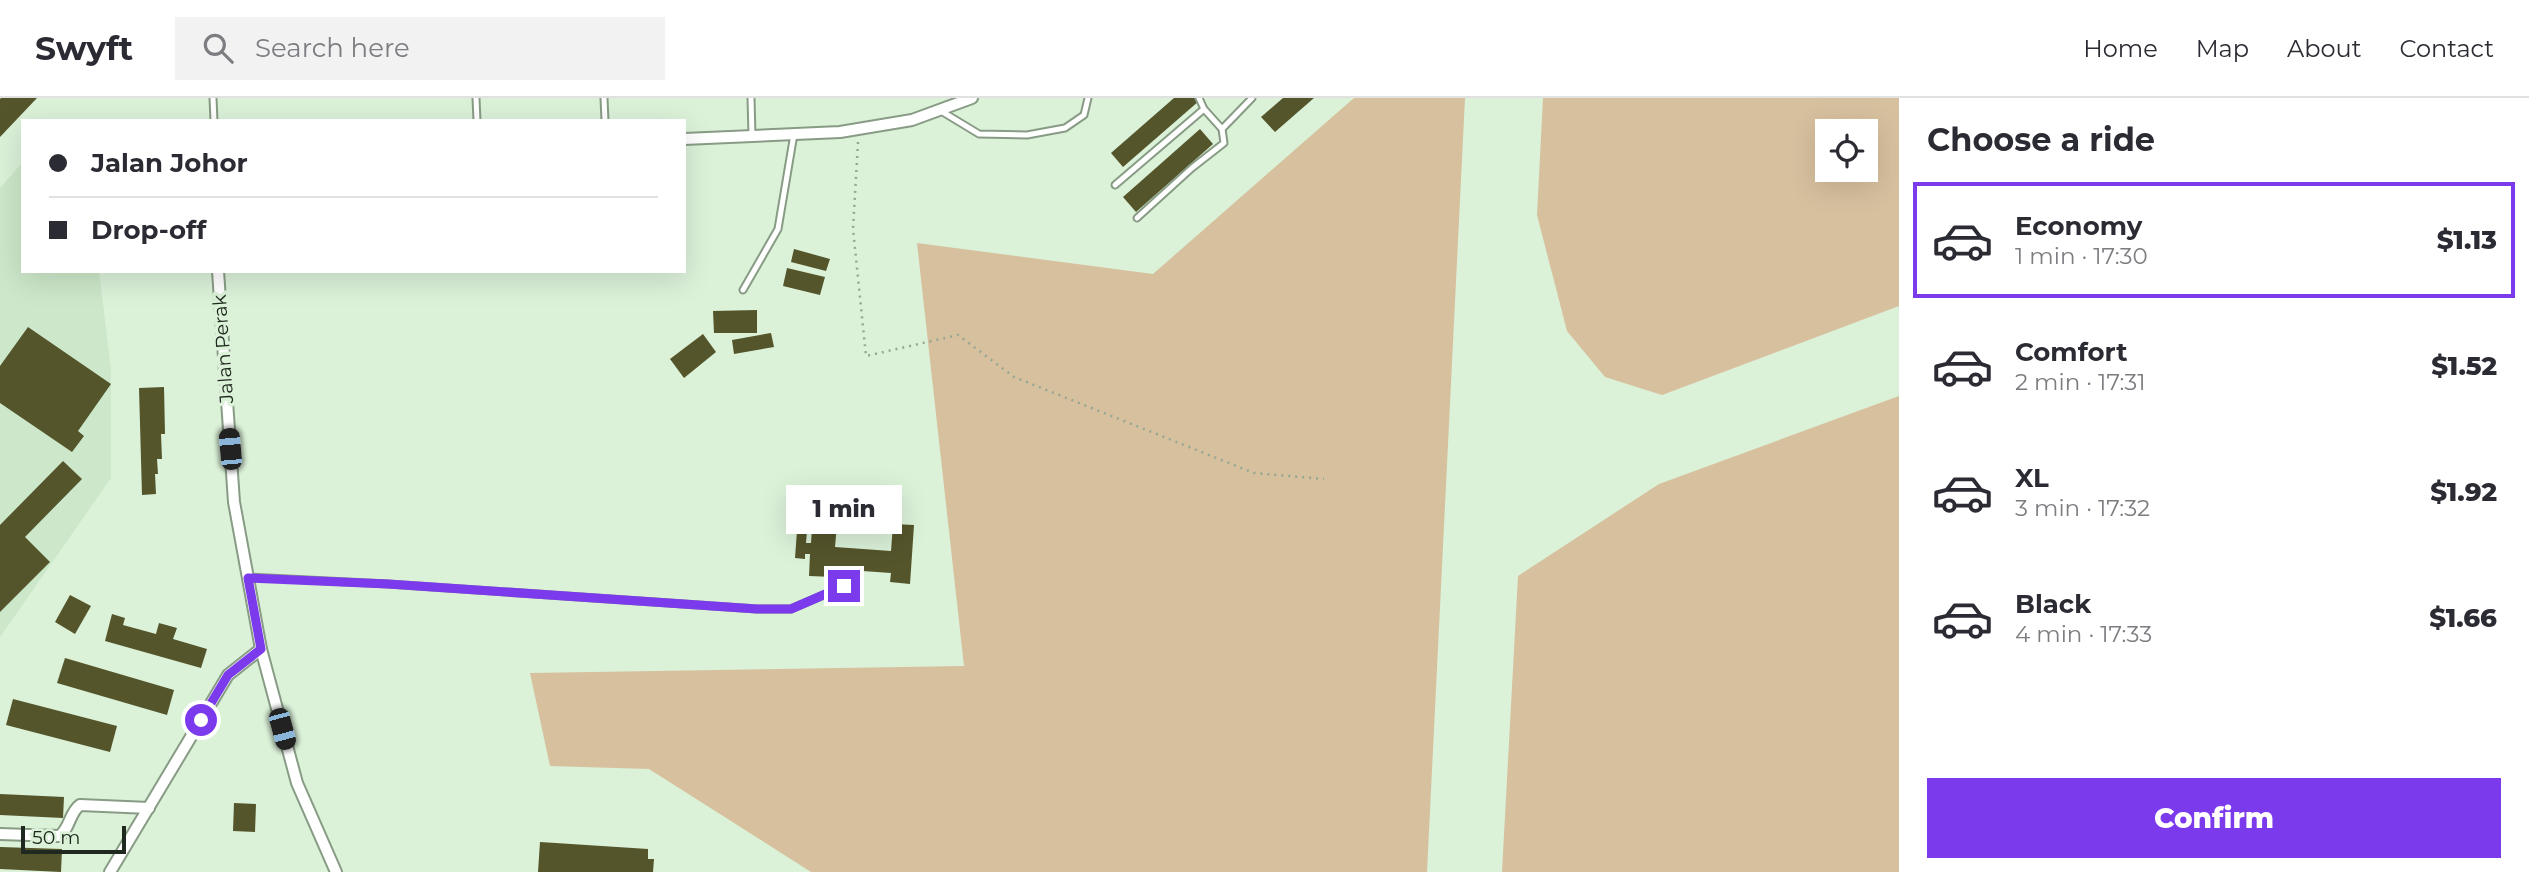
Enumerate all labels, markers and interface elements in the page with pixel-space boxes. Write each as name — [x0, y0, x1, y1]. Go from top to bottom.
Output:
search box — [175, 17, 665, 80]
text: Swyft — [35, 28, 133, 68]
icon: search — [199, 29, 237, 67]
text: Search here — [255, 32, 410, 64]
text: Home — [2083, 34, 2158, 63]
text: Map — [2196, 34, 2249, 63]
text: About — [2287, 34, 2361, 63]
text: Contact — [2399, 34, 2494, 63]
map controls — [1815, 119, 1878, 182]
button: locate — [1815, 119, 1878, 182]
text: Choose a ride — [1927, 120, 2155, 159]
text: Jalan Johor — [91, 147, 248, 179]
icon: car — [1931, 209, 1994, 272]
text: Economy — [2015, 210, 2142, 242]
text: Drop-off — [91, 214, 206, 246]
text: $1.13 — [2437, 224, 2497, 256]
text: 1 min · 17:30 — [2015, 242, 2148, 270]
street label: Jalan Perak — [208, 293, 238, 405]
icon: car — [1931, 335, 1994, 398]
text: Comfort — [2015, 336, 2127, 368]
text: $1.52 — [2431, 350, 2497, 382]
text: 2 min · 17:31 — [2015, 368, 2146, 396]
car — [218, 427, 243, 471]
icon: car — [1931, 461, 1994, 524]
text: XL — [2015, 462, 2049, 494]
text: $1.92 — [2430, 476, 2497, 508]
callout: 1 min — [786, 484, 902, 533]
text: 3 min · 17:32 — [2015, 494, 2150, 522]
text: 1 min — [812, 495, 876, 523]
route end — [828, 570, 860, 602]
icon: car — [1931, 587, 1994, 650]
text: Black — [2015, 588, 2091, 620]
text: $1.66 — [2429, 602, 2497, 634]
text: 4 min · 17:33 — [2015, 620, 2152, 648]
route start — [185, 704, 217, 736]
car — [267, 706, 298, 752]
button: Confirm — [1927, 778, 2501, 858]
scale bar — [21, 823, 126, 855]
text: 50 m — [32, 826, 80, 849]

